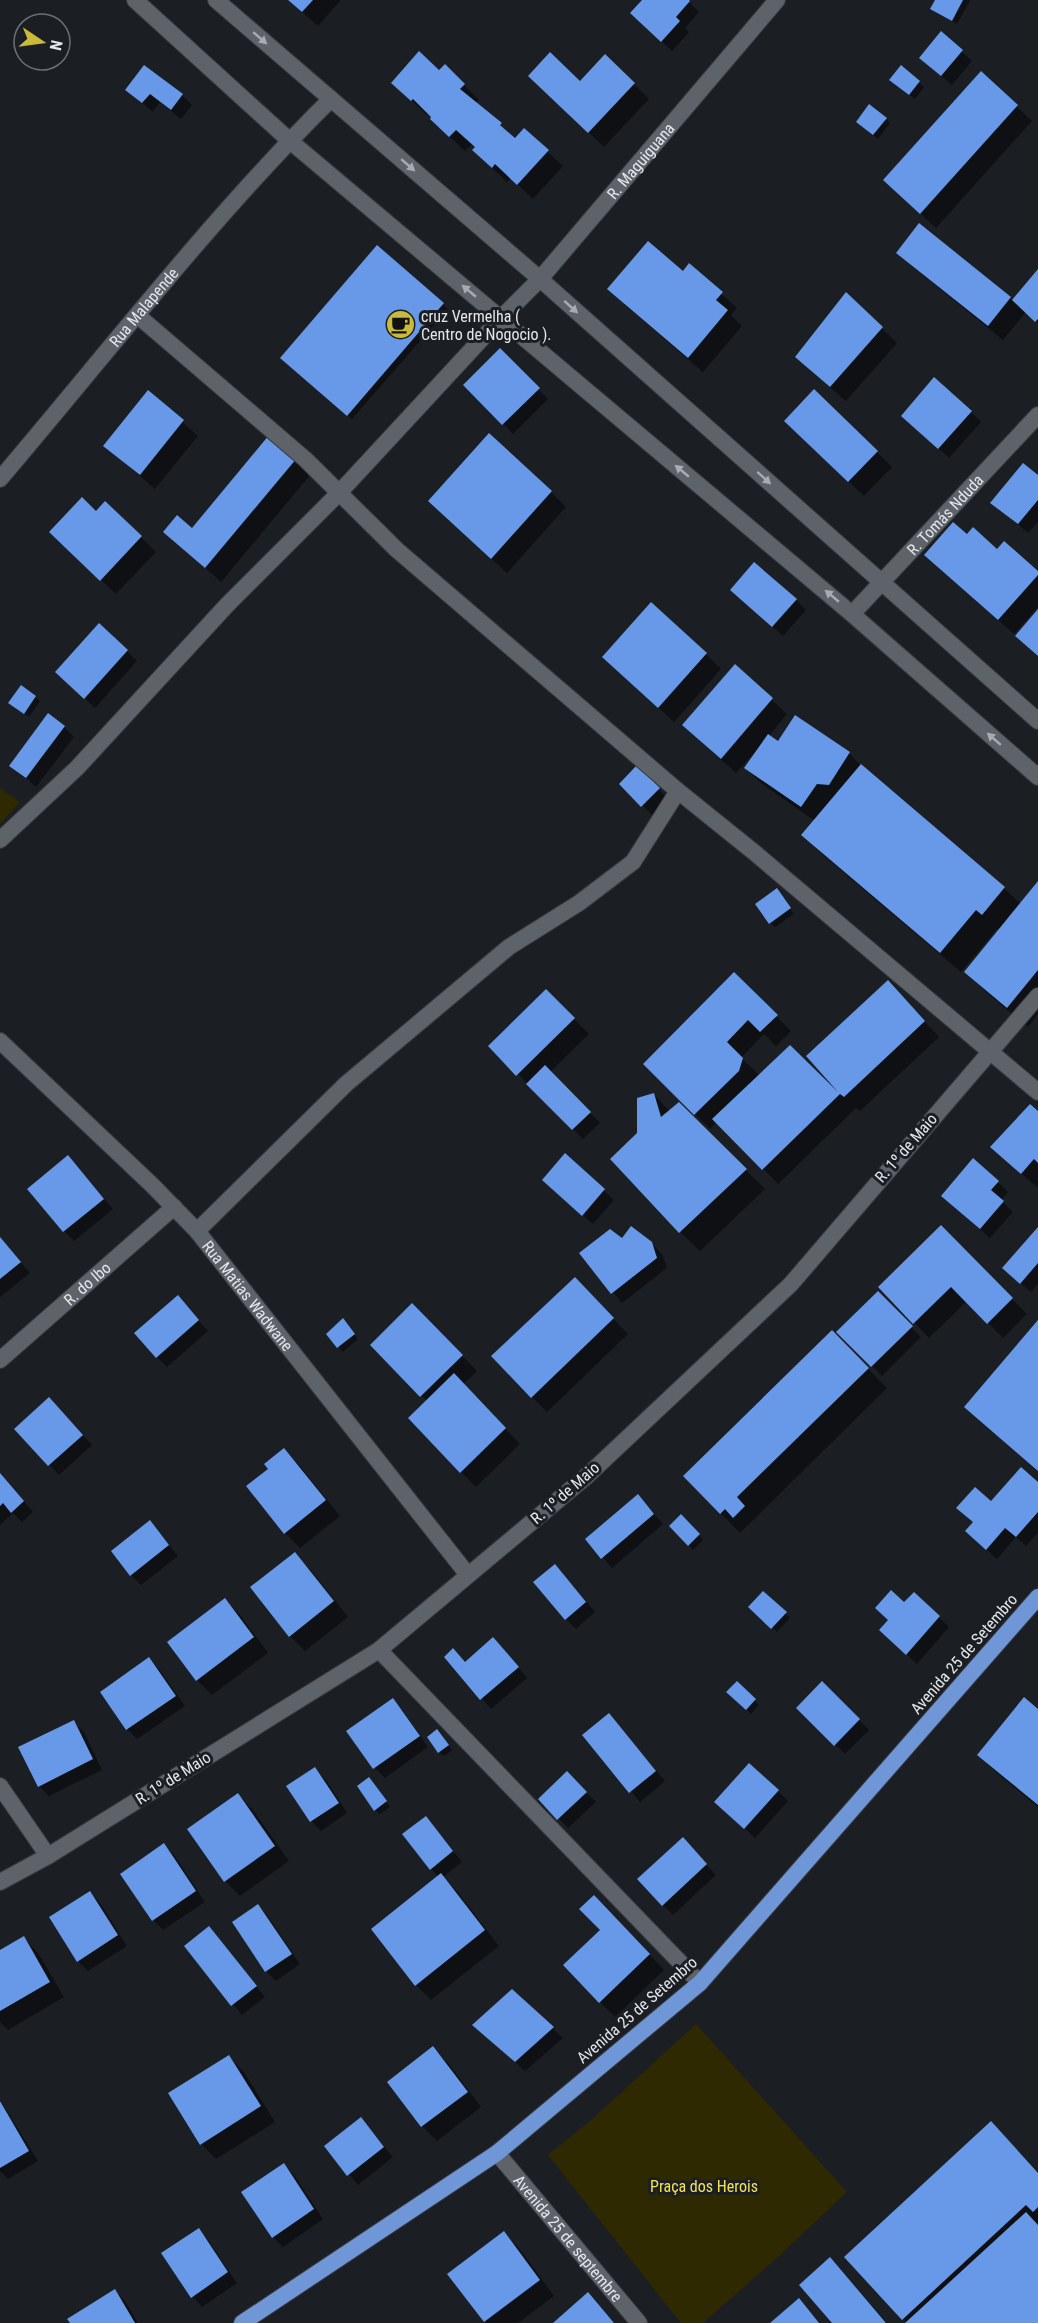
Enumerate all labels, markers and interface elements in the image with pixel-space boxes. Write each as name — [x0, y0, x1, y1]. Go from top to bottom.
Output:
north arrow — [12, 12, 72, 72]
one-way arrow — [252, 31, 267, 44]
text: N — [46, 38, 66, 52]
street label: R. Maguiguana — [603, 119, 678, 203]
one-way arrow — [400, 158, 415, 171]
street label: Rua Malapende — [105, 264, 182, 350]
one-way arrow — [461, 285, 477, 298]
one-way arrow — [563, 300, 579, 313]
place label: cruz Vermelha ( Centro de Nogocio ). — [421, 307, 552, 344]
cafe icon: cruz Vermelha ( Centro de Nogocio ). — [384, 309, 416, 341]
one-way arrow — [675, 465, 690, 478]
street label: R. Tomás Nduda — [903, 470, 987, 559]
one-way arrow — [757, 471, 772, 485]
one-way arrow — [824, 591, 839, 603]
one-way arrow — [987, 733, 1002, 746]
street label: R. 1º de Maio — [871, 1110, 941, 1186]
street label: Rua Matias Wadwane — [199, 1237, 297, 1355]
street label: R. do Ibo — [60, 1258, 114, 1309]
street label: R. 1º de Maio — [527, 1458, 603, 1528]
street label: Avenida 25 de Setembro — [907, 1590, 1021, 1718]
street label: R. 1º de Maio — [132, 1747, 214, 1809]
street label: Avenida 25 de Setembro — [573, 1953, 701, 2067]
street label: Avenida 25 de septembre — [510, 2171, 627, 2305]
park label: Praça dos Herois — [650, 2177, 758, 2196]

